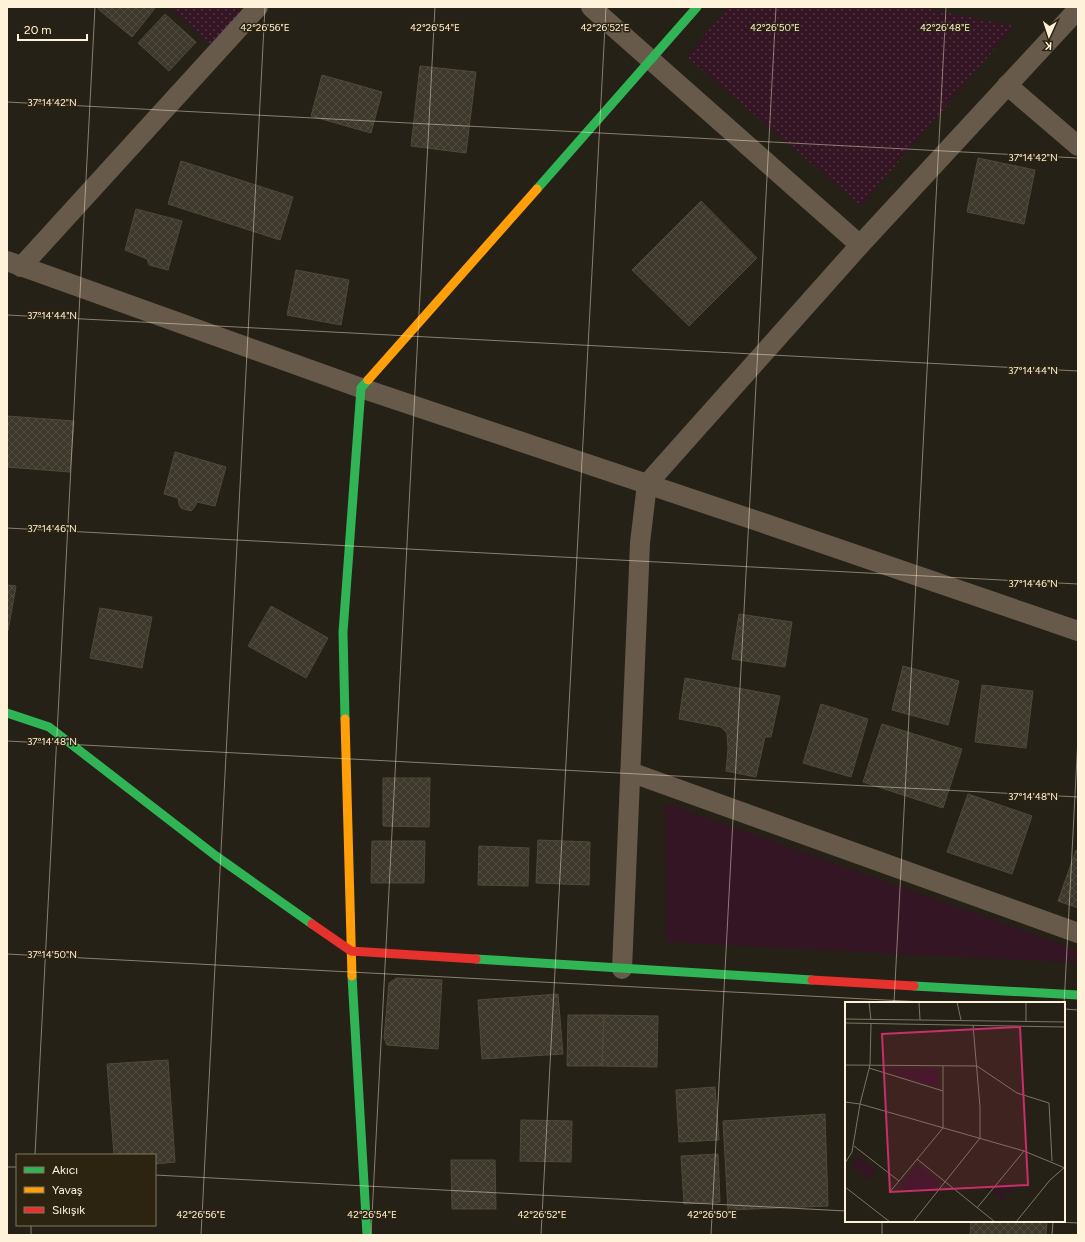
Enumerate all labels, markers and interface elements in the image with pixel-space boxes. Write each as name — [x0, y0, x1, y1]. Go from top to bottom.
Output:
scale bar — [18, 16, 87, 42]
north arrow — [1029, 16, 1069, 56]
text: 42°26'56"E — [240, 21, 290, 34]
text: 42°26'54"E — [410, 21, 460, 34]
text: 42°26'52"E — [580, 21, 630, 34]
text: 42°26'50"E — [750, 21, 800, 34]
text: 42°26'48"E — [920, 21, 970, 34]
text: 20 m — [24, 23, 52, 37]
text: K — [1044, 39, 1053, 52]
text: 37°14'42"N — [27, 96, 77, 109]
text: 37°14'42"N — [1008, 151, 1058, 164]
text: 37°14'44"N — [27, 309, 77, 322]
text: 37°14'44"N — [1008, 364, 1058, 377]
text: 37°14'46"N — [27, 522, 77, 535]
text: 37°14'46"N — [1008, 577, 1058, 590]
text: 37°14'48"N — [27, 735, 77, 748]
text: 37°14'48"N — [1008, 790, 1058, 803]
text: 37°14'50"N — [27, 948, 77, 961]
inset map — [845, 1002, 1065, 1222]
legend — [16, 1154, 156, 1226]
text: Akıcı — [52, 1163, 78, 1177]
text: Yavaş — [52, 1183, 83, 1197]
text: Sıkışık — [52, 1203, 85, 1217]
text: 42°26'56"E — [176, 1208, 226, 1221]
text: 42°26'54"E — [347, 1208, 397, 1221]
text: 42°26'52"E — [517, 1208, 567, 1221]
text: 42°26'50"E — [687, 1208, 737, 1221]

